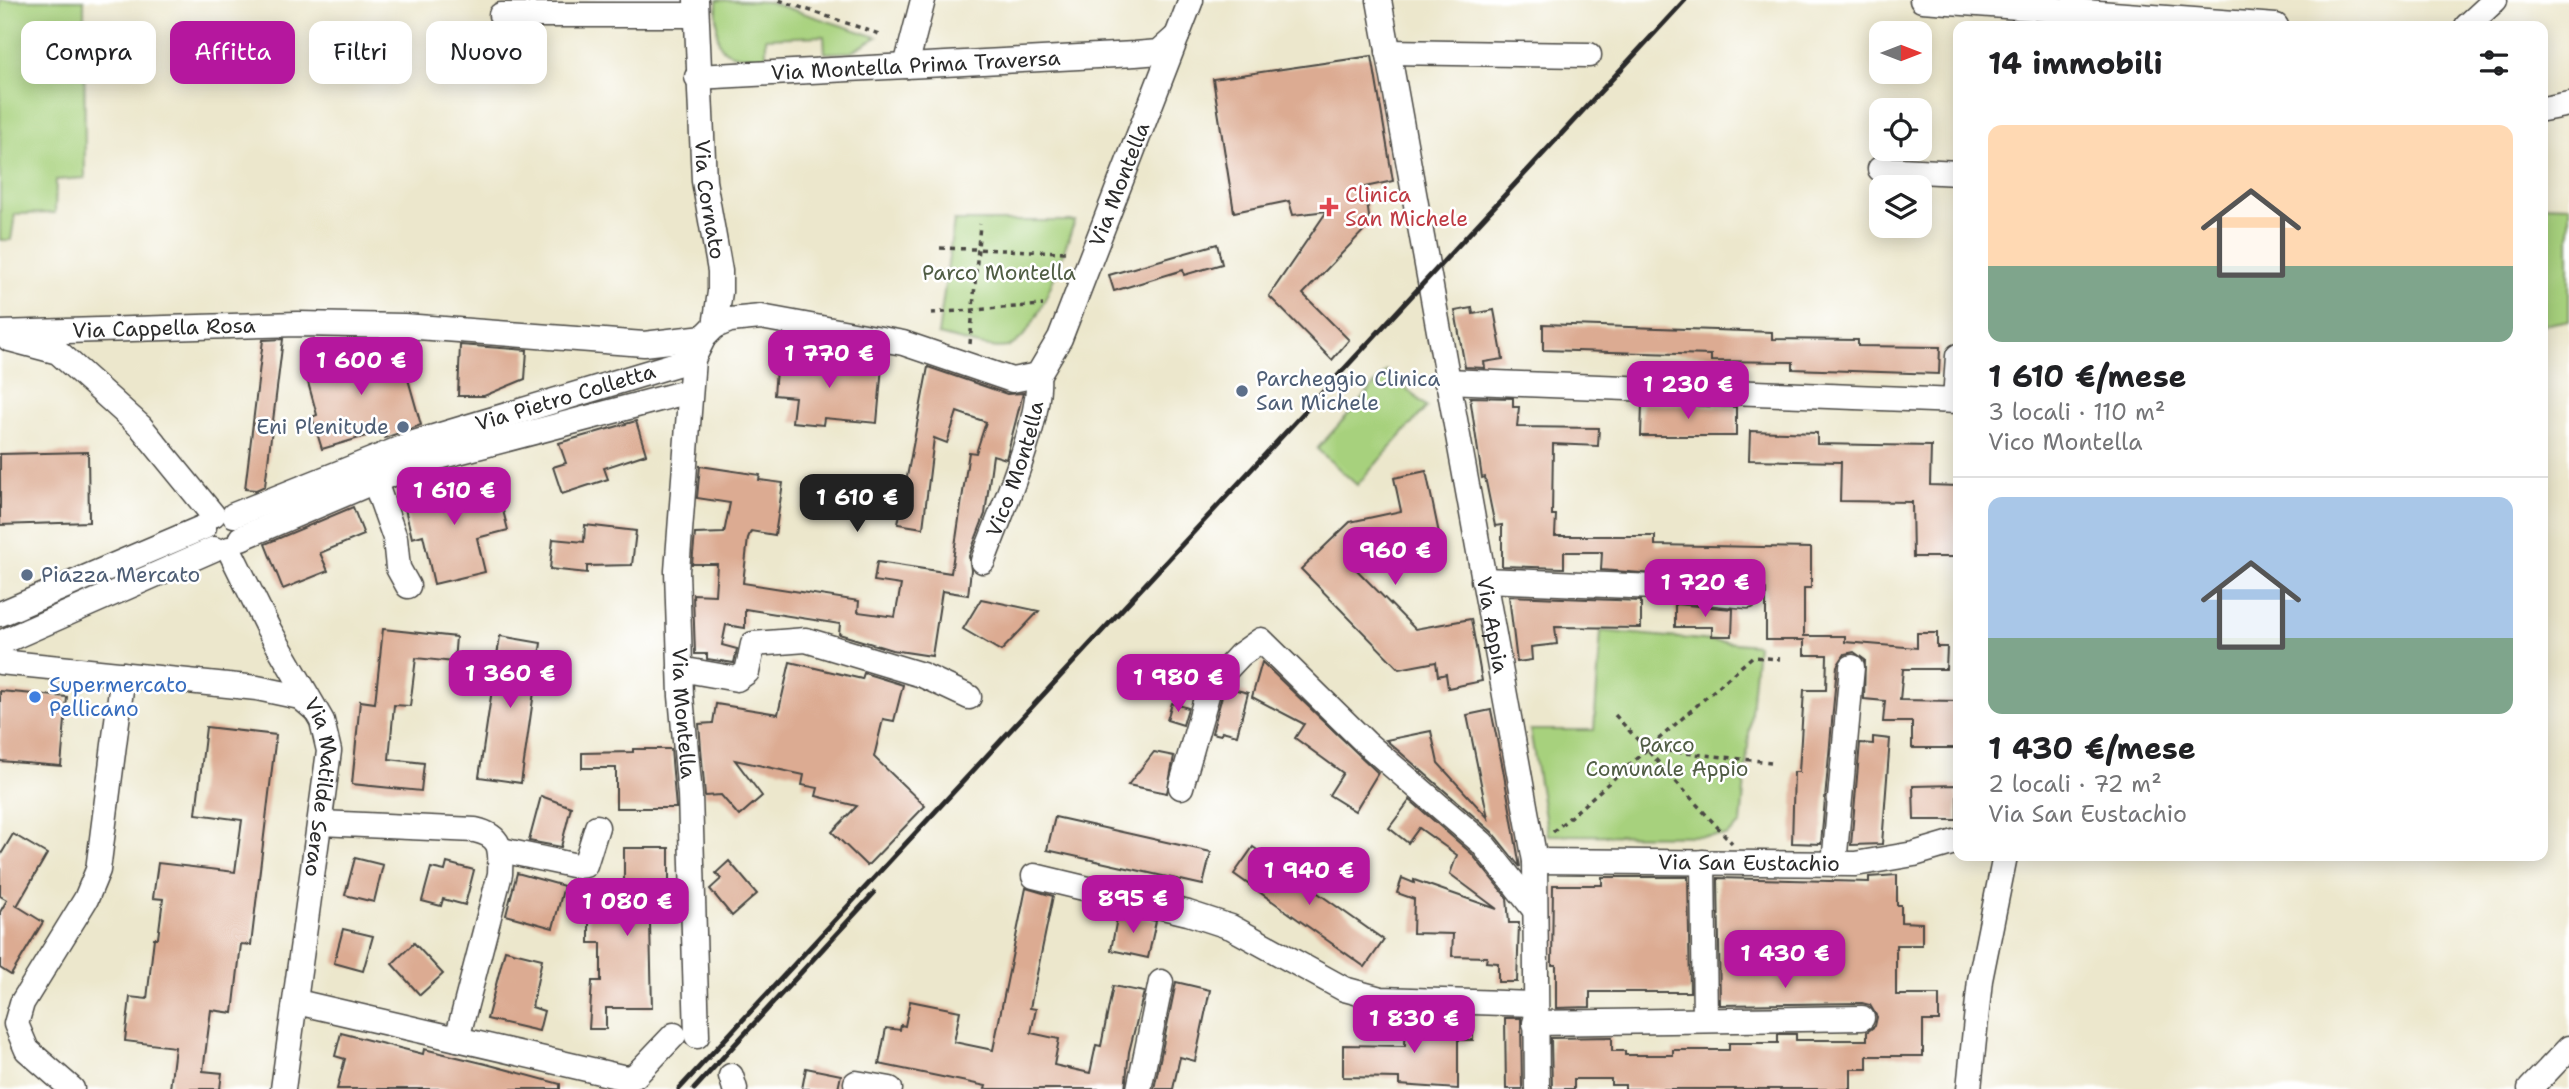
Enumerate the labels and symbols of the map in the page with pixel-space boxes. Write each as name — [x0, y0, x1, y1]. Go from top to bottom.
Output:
north arrow — [1869, 21, 1932, 84]
street label: Via Montella Prima Traversa — [770, 44, 1061, 87]
street label: Via Montella — [1083, 118, 1156, 251]
street label: Via Cornato — [688, 139, 732, 262]
place label: Clinica San Michele — [1345, 181, 1468, 233]
marker: Clinica San Michele — [1319, 197, 1339, 217]
park label: Parco Montella — [922, 259, 1076, 287]
street label: Via Cappella Rosa — [72, 311, 256, 345]
pin: 1 770 € — [764, 330, 894, 390]
pin: 1 600 € — [296, 338, 426, 397]
street label: Via Pietro Colletta — [472, 357, 659, 438]
pin: 1 230 € — [1623, 362, 1753, 421]
place label: Parcheggio Clinica San Michele — [1256, 365, 1440, 417]
marker: Parcheggio Clinica San Michele — [1234, 383, 1250, 399]
street label: Vico Montella — [980, 399, 1050, 541]
place label: Eni Plenitude — [256, 413, 389, 441]
marker: Eni Plenitude — [395, 419, 411, 435]
pin: 1 610 € — [389, 468, 519, 527]
pin: 1 610 € — [792, 475, 922, 534]
pin: 960 € — [1346, 528, 1444, 587]
pin: 1 720 € — [1640, 560, 1770, 619]
place label: Piazza Mercato — [41, 561, 200, 589]
marker: Piazza Mercato — [19, 567, 35, 583]
street label: Via Appia — [1470, 574, 1515, 675]
street label: Via Montella — [665, 647, 702, 780]
pin: 1 360 € — [445, 650, 575, 710]
pin: 1 980 € — [1113, 654, 1243, 714]
place label: Supermercato Pellicano — [49, 671, 187, 723]
marker: Supermercato Pellicano — [27, 689, 43, 705]
street label: Via Matilde Serao — [297, 692, 344, 879]
park label: Parco Comunale Appio — [1585, 731, 1749, 783]
pin: 1 940 € — [1244, 848, 1374, 907]
street label: Via San Eustachio — [1658, 848, 1840, 878]
pin: 895 € — [1084, 876, 1182, 935]
pin: 1 080 € — [562, 878, 692, 938]
pin: 1 430 € — [1720, 930, 1850, 990]
pin: 1 830 € — [1349, 996, 1479, 1055]

